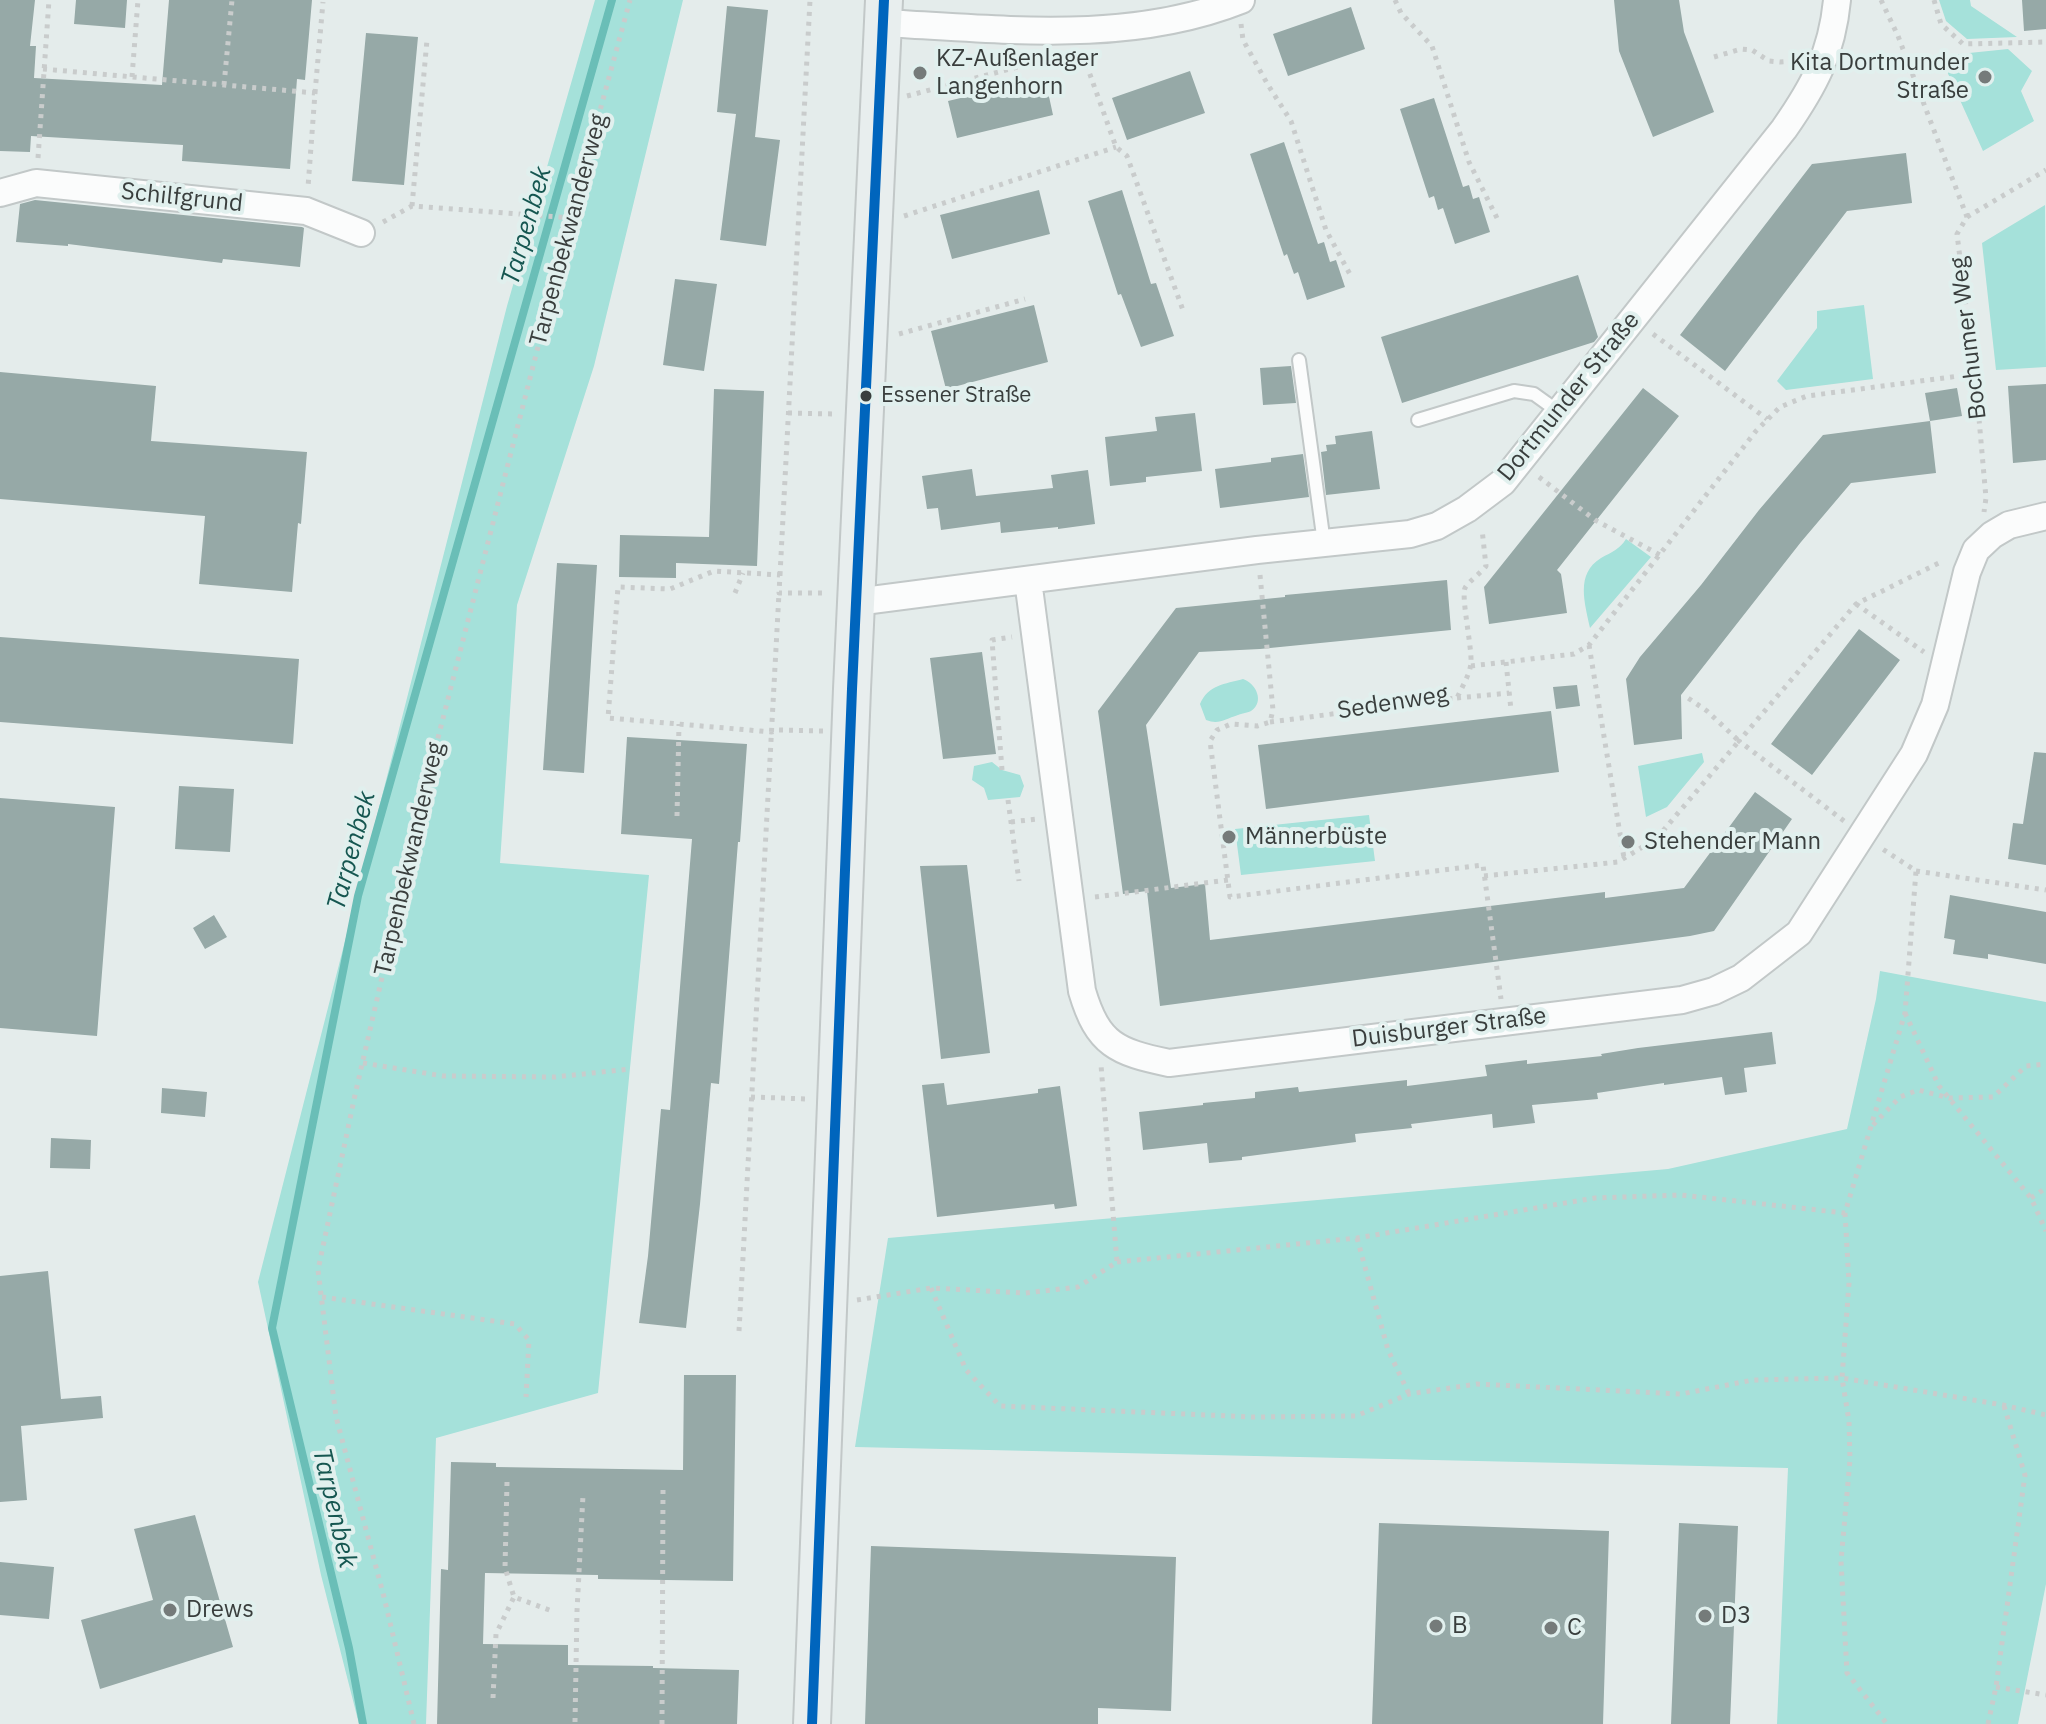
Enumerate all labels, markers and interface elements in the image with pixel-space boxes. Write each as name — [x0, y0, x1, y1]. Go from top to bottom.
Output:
place label: KZ-Außenlager Langenhorn — [936, 45, 1098, 101]
place label: Kita Dortmunder Straße — [1790, 49, 1969, 105]
marker: KZ-Außenlager Langenhorn — [911, 64, 929, 82]
marker: Kita Dortmunder Straße — [1976, 68, 1994, 86]
street label: Tarpenbekwanderweg — [524, 111, 614, 349]
water label: Tarpenbek — [495, 163, 559, 289]
street label: Schilfgrund — [120, 177, 244, 219]
street label: Bochumer Weg — [1945, 255, 1993, 421]
street label: Dortmunder Straße — [1492, 307, 1646, 487]
place label: Essener Straße — [881, 383, 1031, 409]
marker: Essener Straße — [858, 388, 874, 404]
street label: Sedenweg — [1335, 680, 1451, 726]
street label: Tarpenbekwanderweg — [369, 739, 451, 979]
water label: Tarpenbek — [321, 788, 383, 914]
place label: Männerbüste — [1245, 823, 1387, 851]
marker: Männerbüste — [1220, 828, 1238, 846]
place label: Stehender Mann — [1644, 828, 1821, 856]
marker: Stehender Mann — [1619, 833, 1637, 851]
street label: Duisburger Straße — [1350, 1002, 1548, 1054]
water label: Tarpenbek — [305, 1445, 363, 1571]
place label: Drews — [186, 1596, 254, 1624]
marker: Drews — [161, 1601, 179, 1619]
place label: D3 — [1721, 1602, 1752, 1630]
marker: D3 — [1696, 1607, 1714, 1625]
place label: B — [1452, 1612, 1468, 1640]
place label: C — [1567, 1614, 1582, 1642]
marker: B — [1427, 1617, 1445, 1635]
marker: C — [1542, 1619, 1560, 1637]

